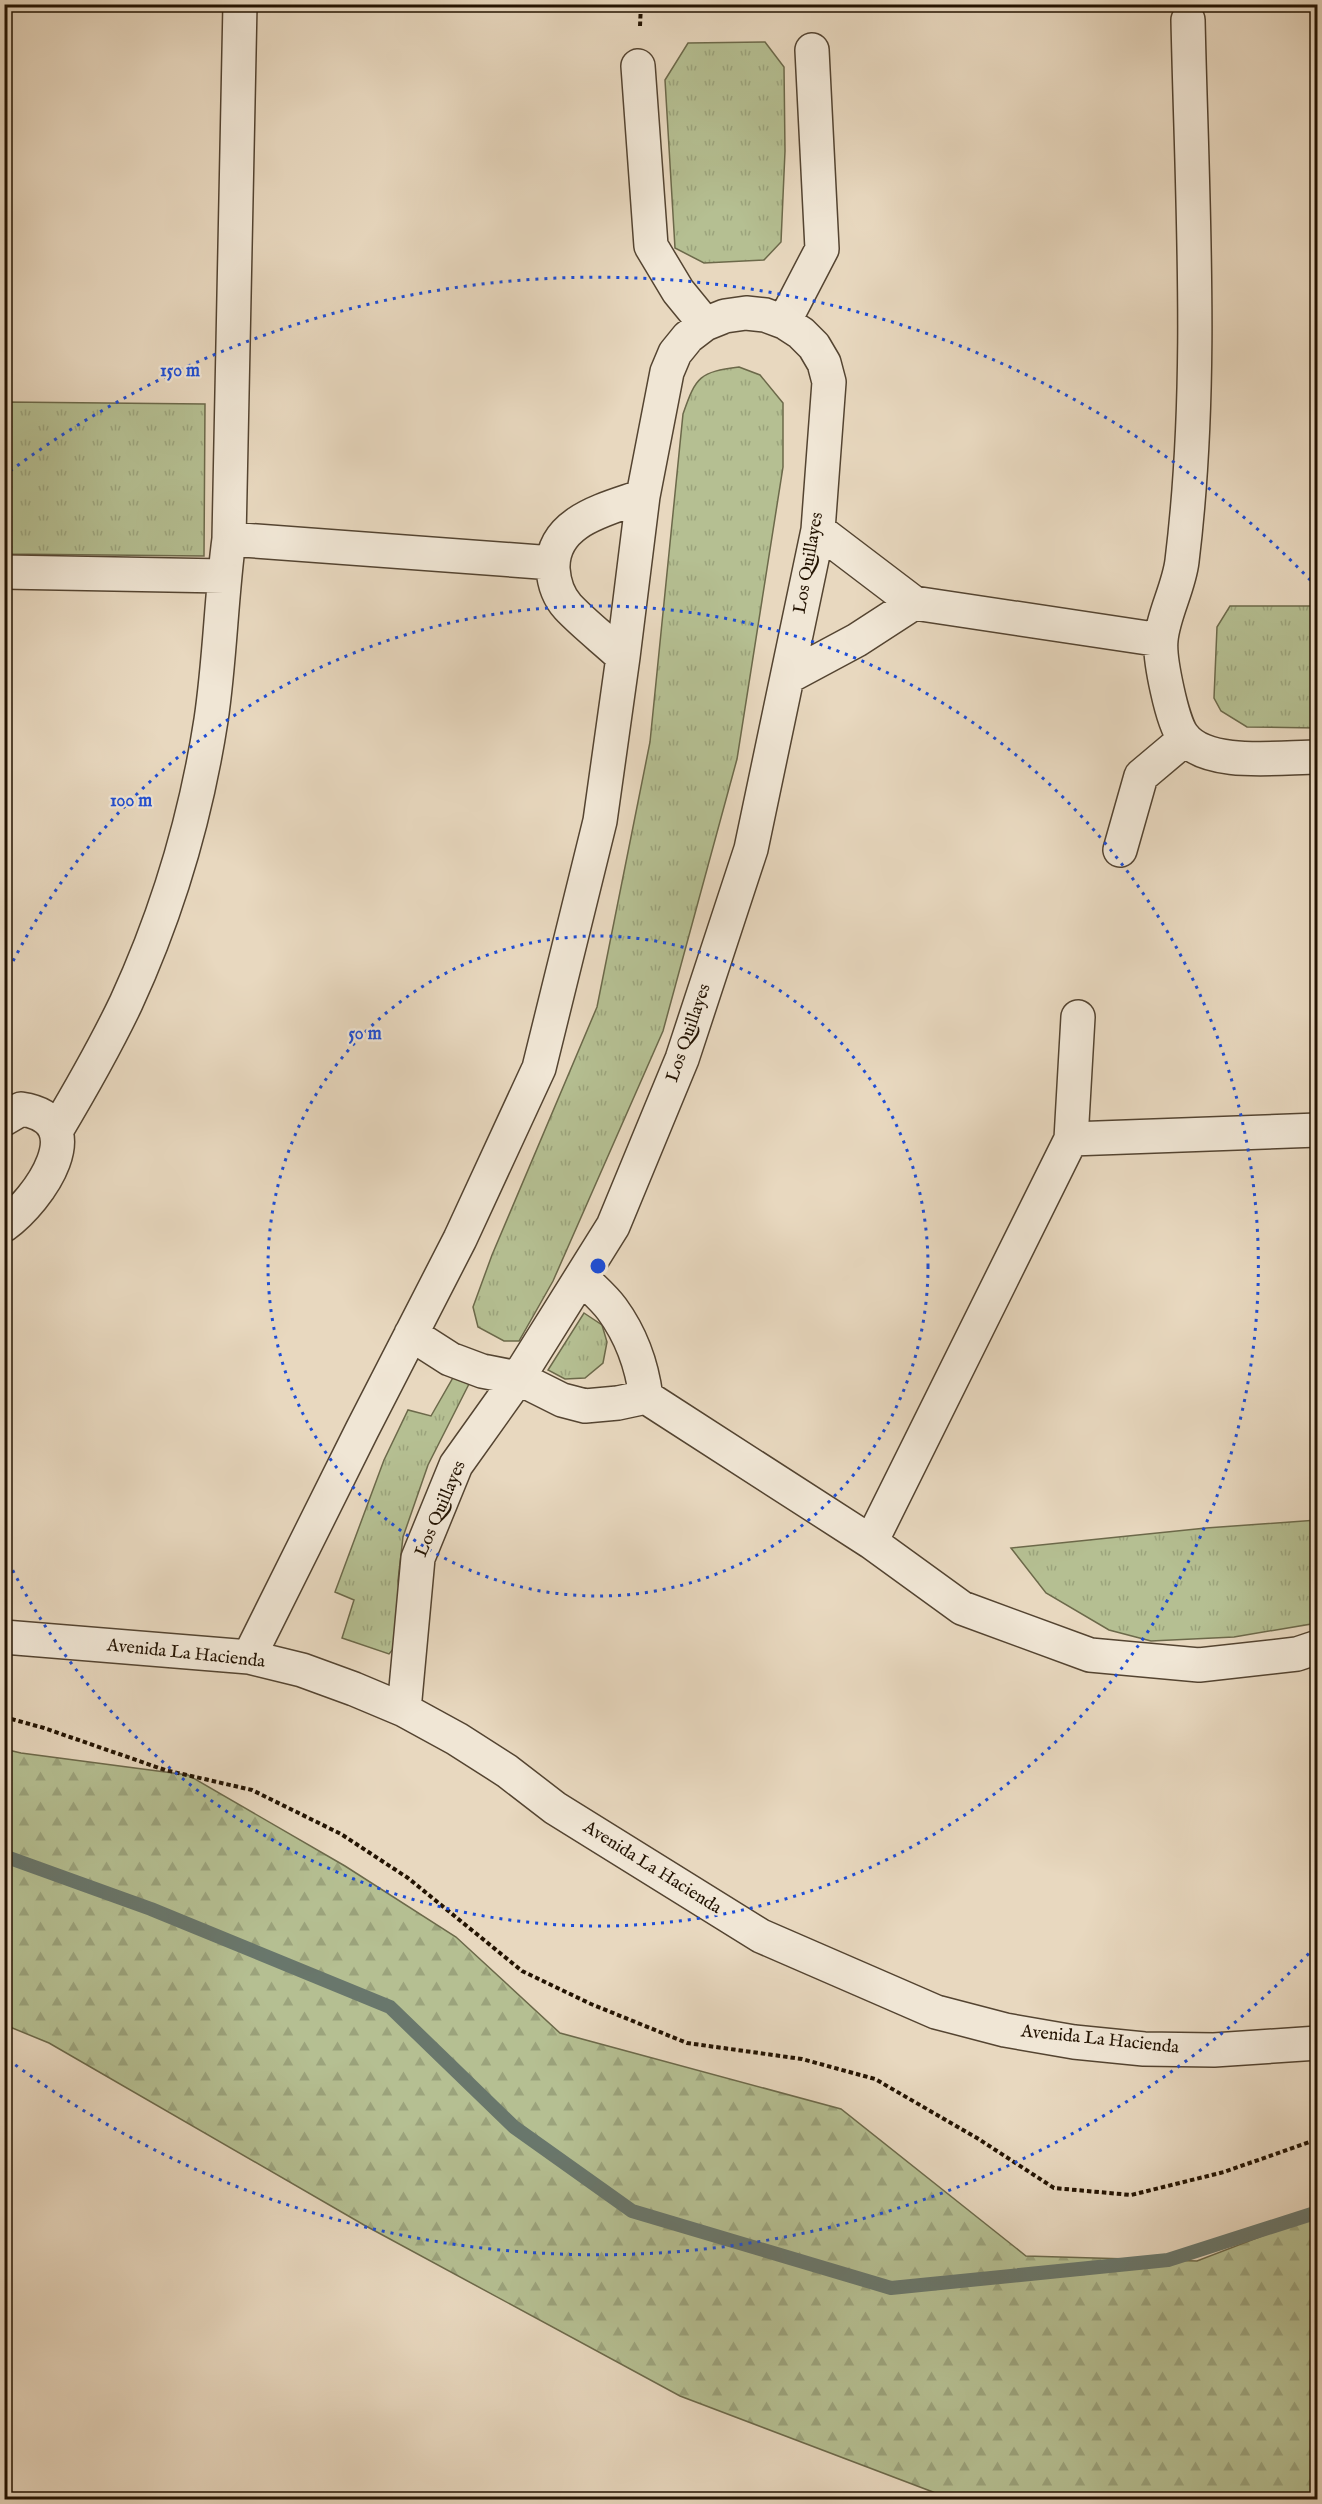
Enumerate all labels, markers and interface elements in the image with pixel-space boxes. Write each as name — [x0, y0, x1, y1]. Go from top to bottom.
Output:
text: 150 m — [160, 360, 200, 383]
street label: Los Quillayes — [789, 511, 829, 615]
text: 100 m — [110, 790, 152, 813]
street label: Los Quillayes — [661, 981, 717, 1085]
text: 50 m — [348, 1023, 382, 1046]
centre of rings — [588, 1256, 608, 1276]
street label: Los Quillayes — [410, 1457, 472, 1561]
street label: Avenida La Hacienda — [105, 1634, 266, 1674]
street label: Avenida La Hacienda — [578, 1816, 726, 1920]
street label: Avenida La Hacienda — [1019, 2020, 1180, 2060]

